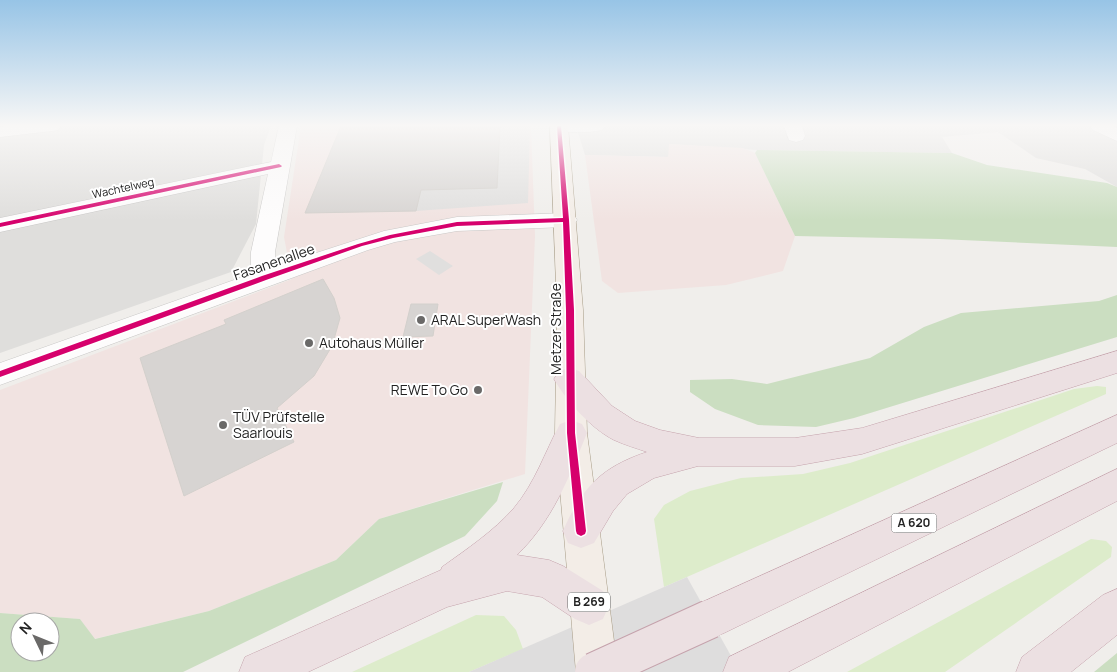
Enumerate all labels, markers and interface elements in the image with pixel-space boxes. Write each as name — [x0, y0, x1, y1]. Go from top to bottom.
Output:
street label: Wachtelweg — [91, 174, 155, 201]
street label: Fasanenallee — [231, 239, 317, 284]
street label: Metzer Straße — [546, 283, 565, 375]
place label: ARAL SuperWash — [431, 310, 541, 329]
marker: ARAL SuperWash — [415, 314, 427, 326]
place label: Autohaus Müller — [319, 333, 424, 352]
marker: Autohaus Müller — [303, 337, 315, 349]
place label: REWE To Go — [391, 380, 468, 399]
marker: REWE To Go — [472, 384, 484, 396]
place label: TÜV Prüfstelle Saarlouis — [233, 407, 325, 442]
marker: TÜV Prüfstelle Saarlouis — [217, 419, 229, 431]
road number: A 620 — [892, 514, 936, 532]
road number: B 269 — [568, 592, 610, 612]
north arrow — [10, 612, 60, 662]
text: N — [15, 618, 36, 638]

